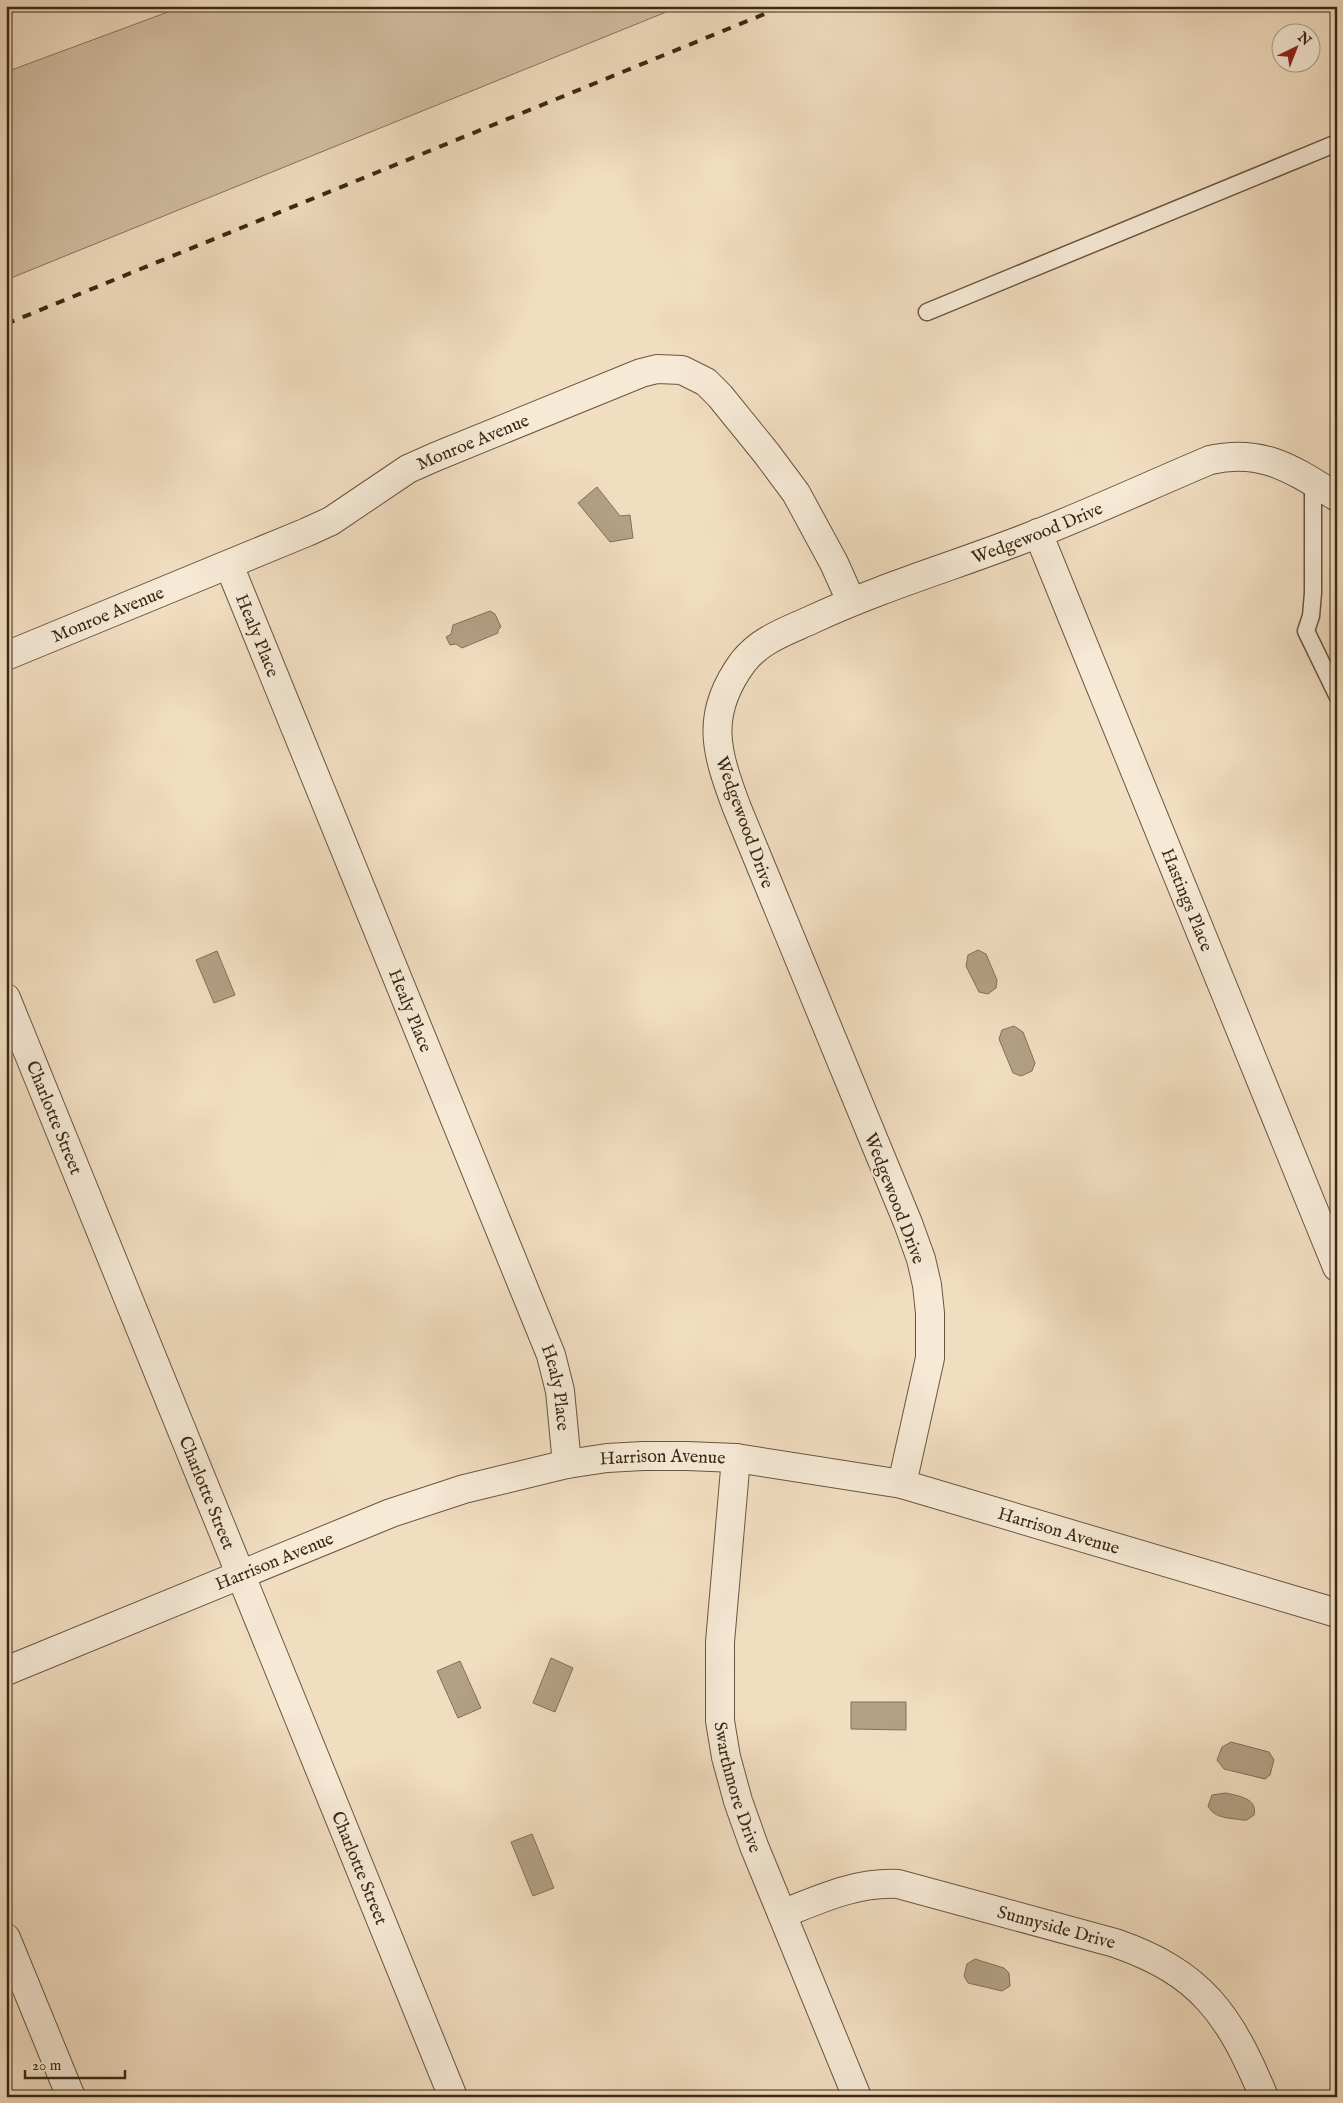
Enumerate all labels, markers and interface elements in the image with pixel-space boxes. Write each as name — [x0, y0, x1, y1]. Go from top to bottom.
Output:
north arrow — [1270, 22, 1320, 72]
text: N — [1293, 28, 1315, 50]
street label: Monroe Avenue — [413, 410, 533, 477]
street label: Wedgewood Drive — [969, 498, 1107, 570]
street label: Monroe Avenue — [49, 582, 168, 649]
street label: Healy Place — [229, 591, 284, 681]
street label: Wedgewood Drive — [709, 753, 778, 892]
street label: Hastings Place — [1155, 845, 1217, 955]
street label: Healy Place — [382, 966, 436, 1056]
street label: Charlotte Street — [20, 1058, 87, 1178]
street label: Wedgewood Drive — [858, 1130, 929, 1267]
street label: Healy Place — [535, 1341, 574, 1432]
street label: Charlotte Street — [172, 1433, 239, 1553]
street label: Harrison Avenue — [599, 1446, 726, 1471]
street label: Harrison Avenue — [995, 1503, 1122, 1561]
street label: Harrison Avenue — [212, 1528, 337, 1597]
street label: Swarthmore Drive — [707, 1720, 766, 1857]
street label: Charlotte Street — [325, 1808, 392, 1929]
street label: Sunnyside Drive — [994, 1902, 1118, 1956]
scale bar — [25, 2048, 125, 2080]
text: 20 m — [32, 2056, 62, 2075]

